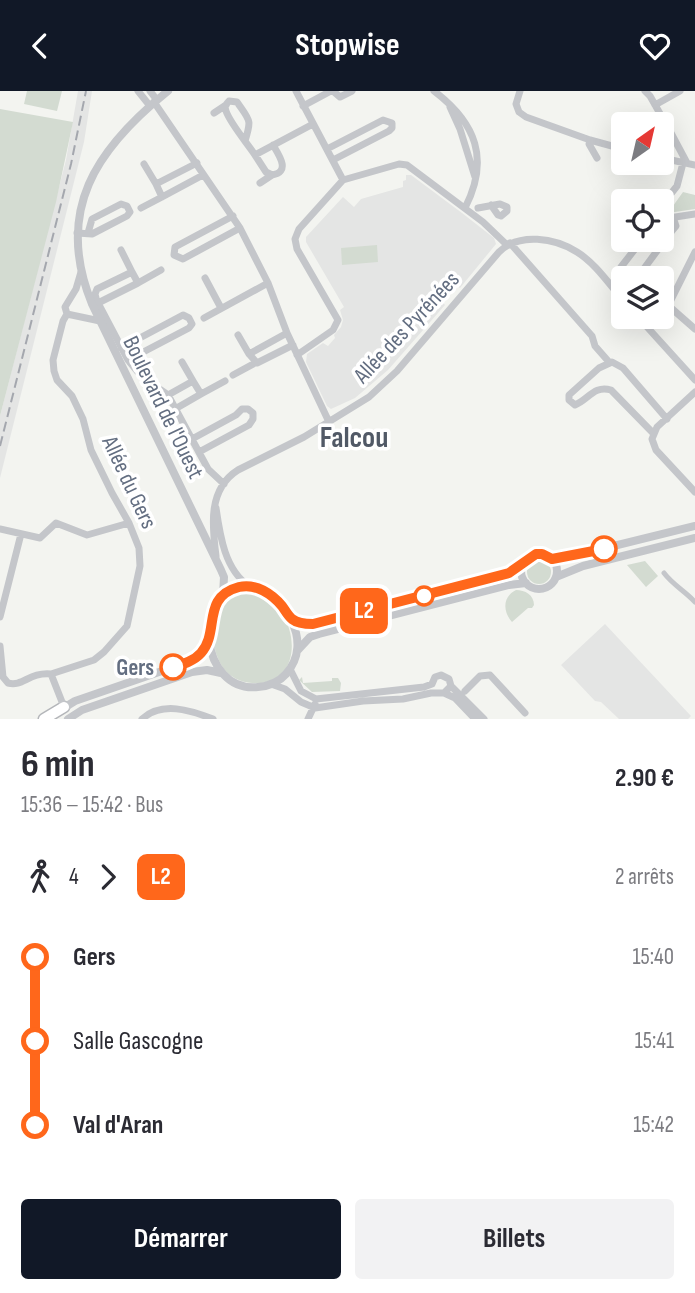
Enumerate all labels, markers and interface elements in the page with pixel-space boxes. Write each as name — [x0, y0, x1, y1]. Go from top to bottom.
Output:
text: Stopwise — [295, 26, 400, 65]
icon: back — [21, 27, 59, 65]
icon: heart — [636, 27, 674, 65]
north arrow — [611, 112, 674, 175]
map controls — [611, 112, 674, 329]
button: locate — [611, 189, 674, 252]
street label: Allée des Pyrénées — [347, 266, 466, 390]
button: layers — [611, 266, 674, 329]
street label: Boulevard de l'Ouest — [116, 331, 210, 483]
district label: Falcou — [320, 420, 388, 456]
street label: Allée du Gers — [95, 431, 163, 533]
unlabelled marker — [591, 536, 617, 562]
unlabelled marker — [414, 586, 434, 606]
line badge: L2 — [332, 588, 396, 634]
text: L2 — [354, 596, 374, 625]
place label: Gers — [116, 654, 154, 682]
marker: Gers — [160, 654, 186, 680]
text: 6 min — [21, 742, 95, 787]
text: 2.90 € — [615, 763, 674, 794]
text: 15:36 – 15:42 · Bus — [21, 791, 163, 819]
icon: walk — [21, 858, 59, 896]
icon: forward — [89, 858, 127, 896]
text: L2 — [151, 862, 171, 891]
text: 4 — [69, 863, 79, 891]
text: 2 arrêts — [615, 863, 674, 891]
text: Gers — [73, 942, 116, 973]
text: 15:40 — [633, 943, 674, 971]
text: Salle Gascogne — [73, 1026, 204, 1057]
text: 15:41 — [635, 1027, 674, 1055]
text: Val d'Aran — [73, 1110, 163, 1141]
text: 15:42 — [633, 1111, 674, 1139]
button: Démarrer — [21, 1199, 341, 1279]
button: Billets — [355, 1199, 674, 1279]

